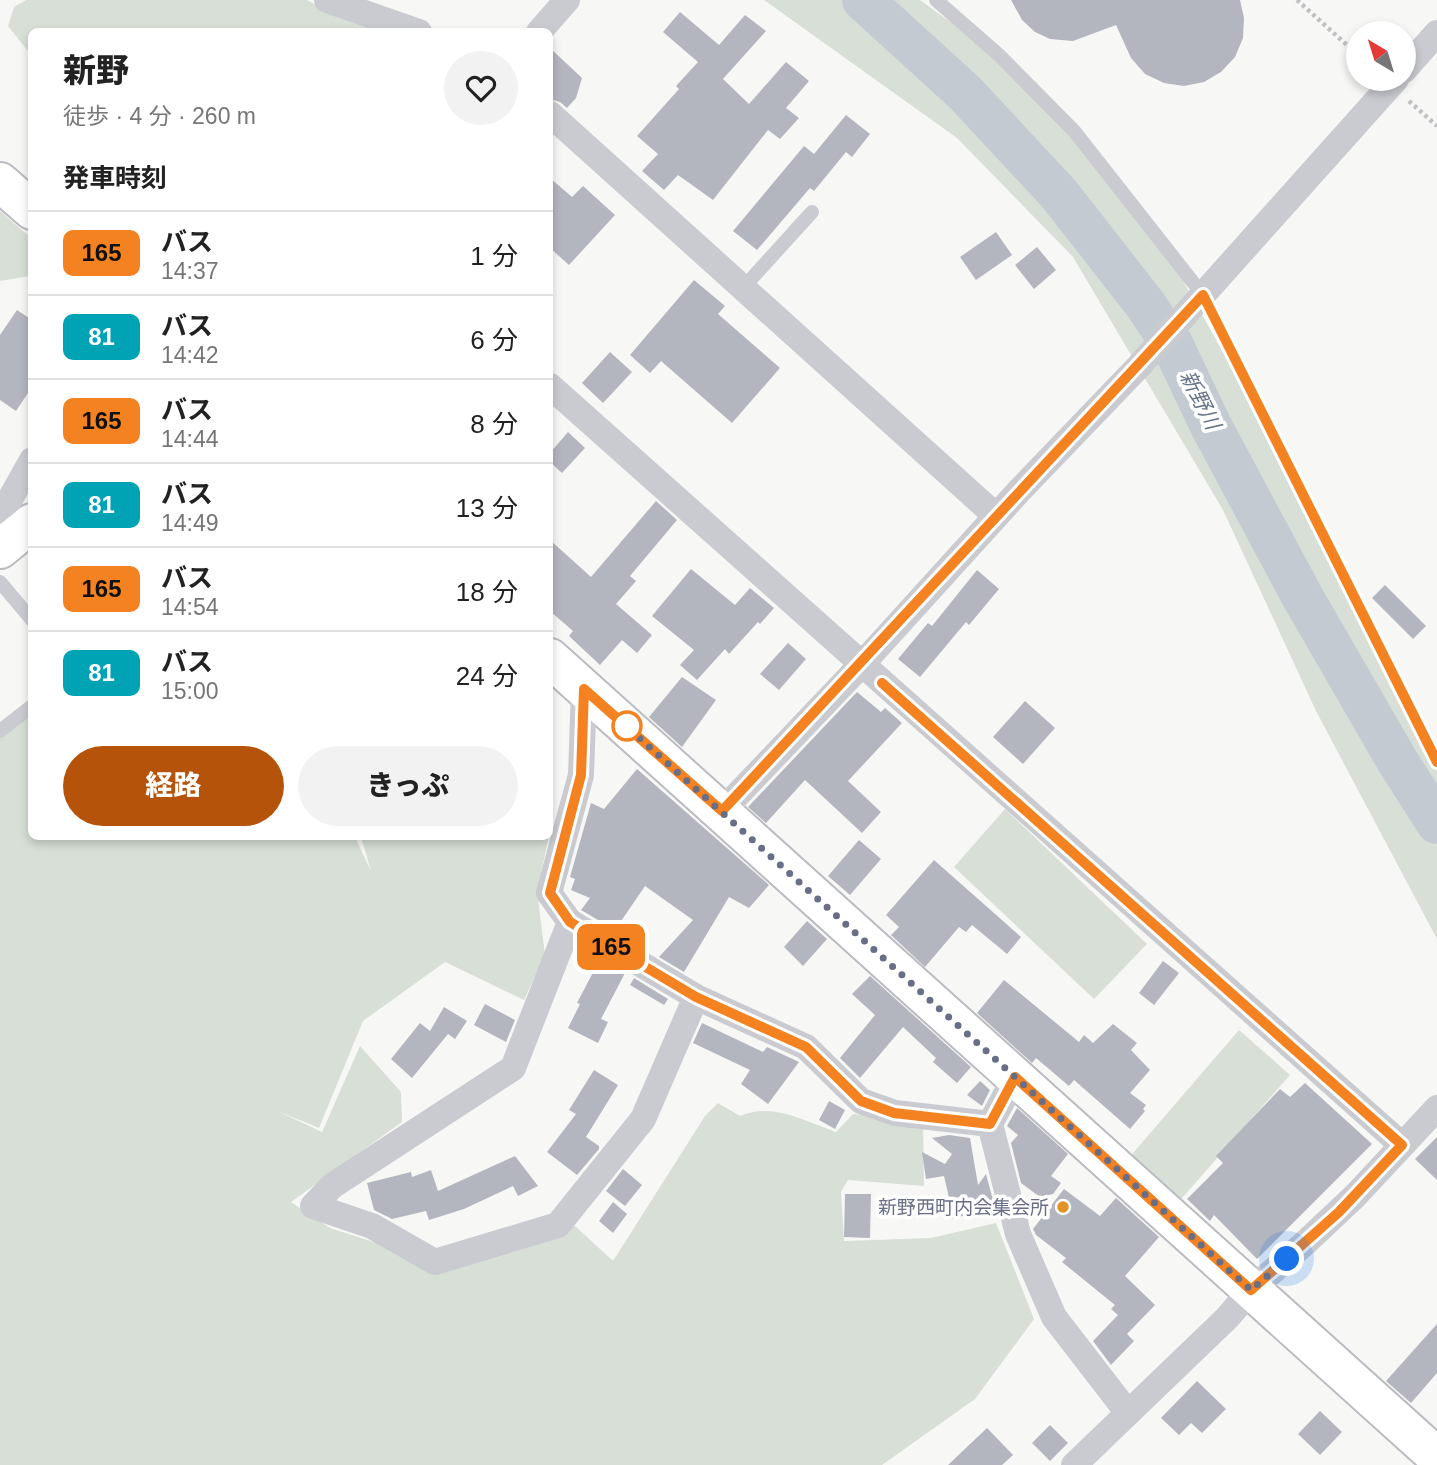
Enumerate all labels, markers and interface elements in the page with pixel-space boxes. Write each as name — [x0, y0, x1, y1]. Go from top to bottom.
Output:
north arrow — [1346, 21, 1416, 91]
map controls — [1346, 21, 1416, 91]
button: heart — [444, 51, 518, 125]
text: 新野 — [63, 52, 129, 89]
text: 徒歩 · 4 分 · 260 m — [63, 103, 256, 129]
text: 発車時刻 — [63, 163, 167, 193]
text: バス — [161, 227, 213, 257]
text: 165 — [81, 239, 122, 266]
text: 1 分 — [470, 241, 518, 271]
text: 14:37 — [161, 258, 219, 284]
text: バス — [161, 311, 213, 341]
text: 81 — [88, 323, 115, 350]
text: 6 分 — [470, 325, 518, 355]
text: 14:42 — [161, 342, 219, 368]
water label: 新野川 — [1176, 366, 1226, 435]
text: バス — [161, 395, 213, 425]
text: 165 — [81, 407, 122, 434]
text: 8 分 — [470, 409, 518, 439]
text: 14:44 — [161, 426, 219, 452]
text: バス — [161, 479, 213, 509]
text: 81 — [88, 491, 115, 518]
text: 13 分 — [456, 493, 518, 523]
text: 14:49 — [161, 510, 219, 536]
text: バス — [161, 563, 213, 593]
text: 165 — [81, 575, 122, 602]
text: 18 分 — [456, 577, 518, 607]
text: 14:54 — [161, 594, 219, 620]
text: バス — [161, 647, 213, 677]
text: 81 — [88, 659, 115, 686]
text: 24 分 — [456, 661, 518, 691]
text: 15:00 — [161, 678, 219, 704]
unlabelled marker — [612, 711, 642, 741]
button: 経路 — [63, 746, 284, 826]
button: きっぷ — [298, 746, 518, 826]
line badge: 165 — [571, 924, 651, 970]
text: 165 — [591, 933, 631, 960]
place label: 新野西町内会集会所 — [878, 1197, 1049, 1218]
marker: 新野西町内会集会所 — [1055, 1199, 1071, 1215]
your location — [1269, 1241, 1304, 1276]

